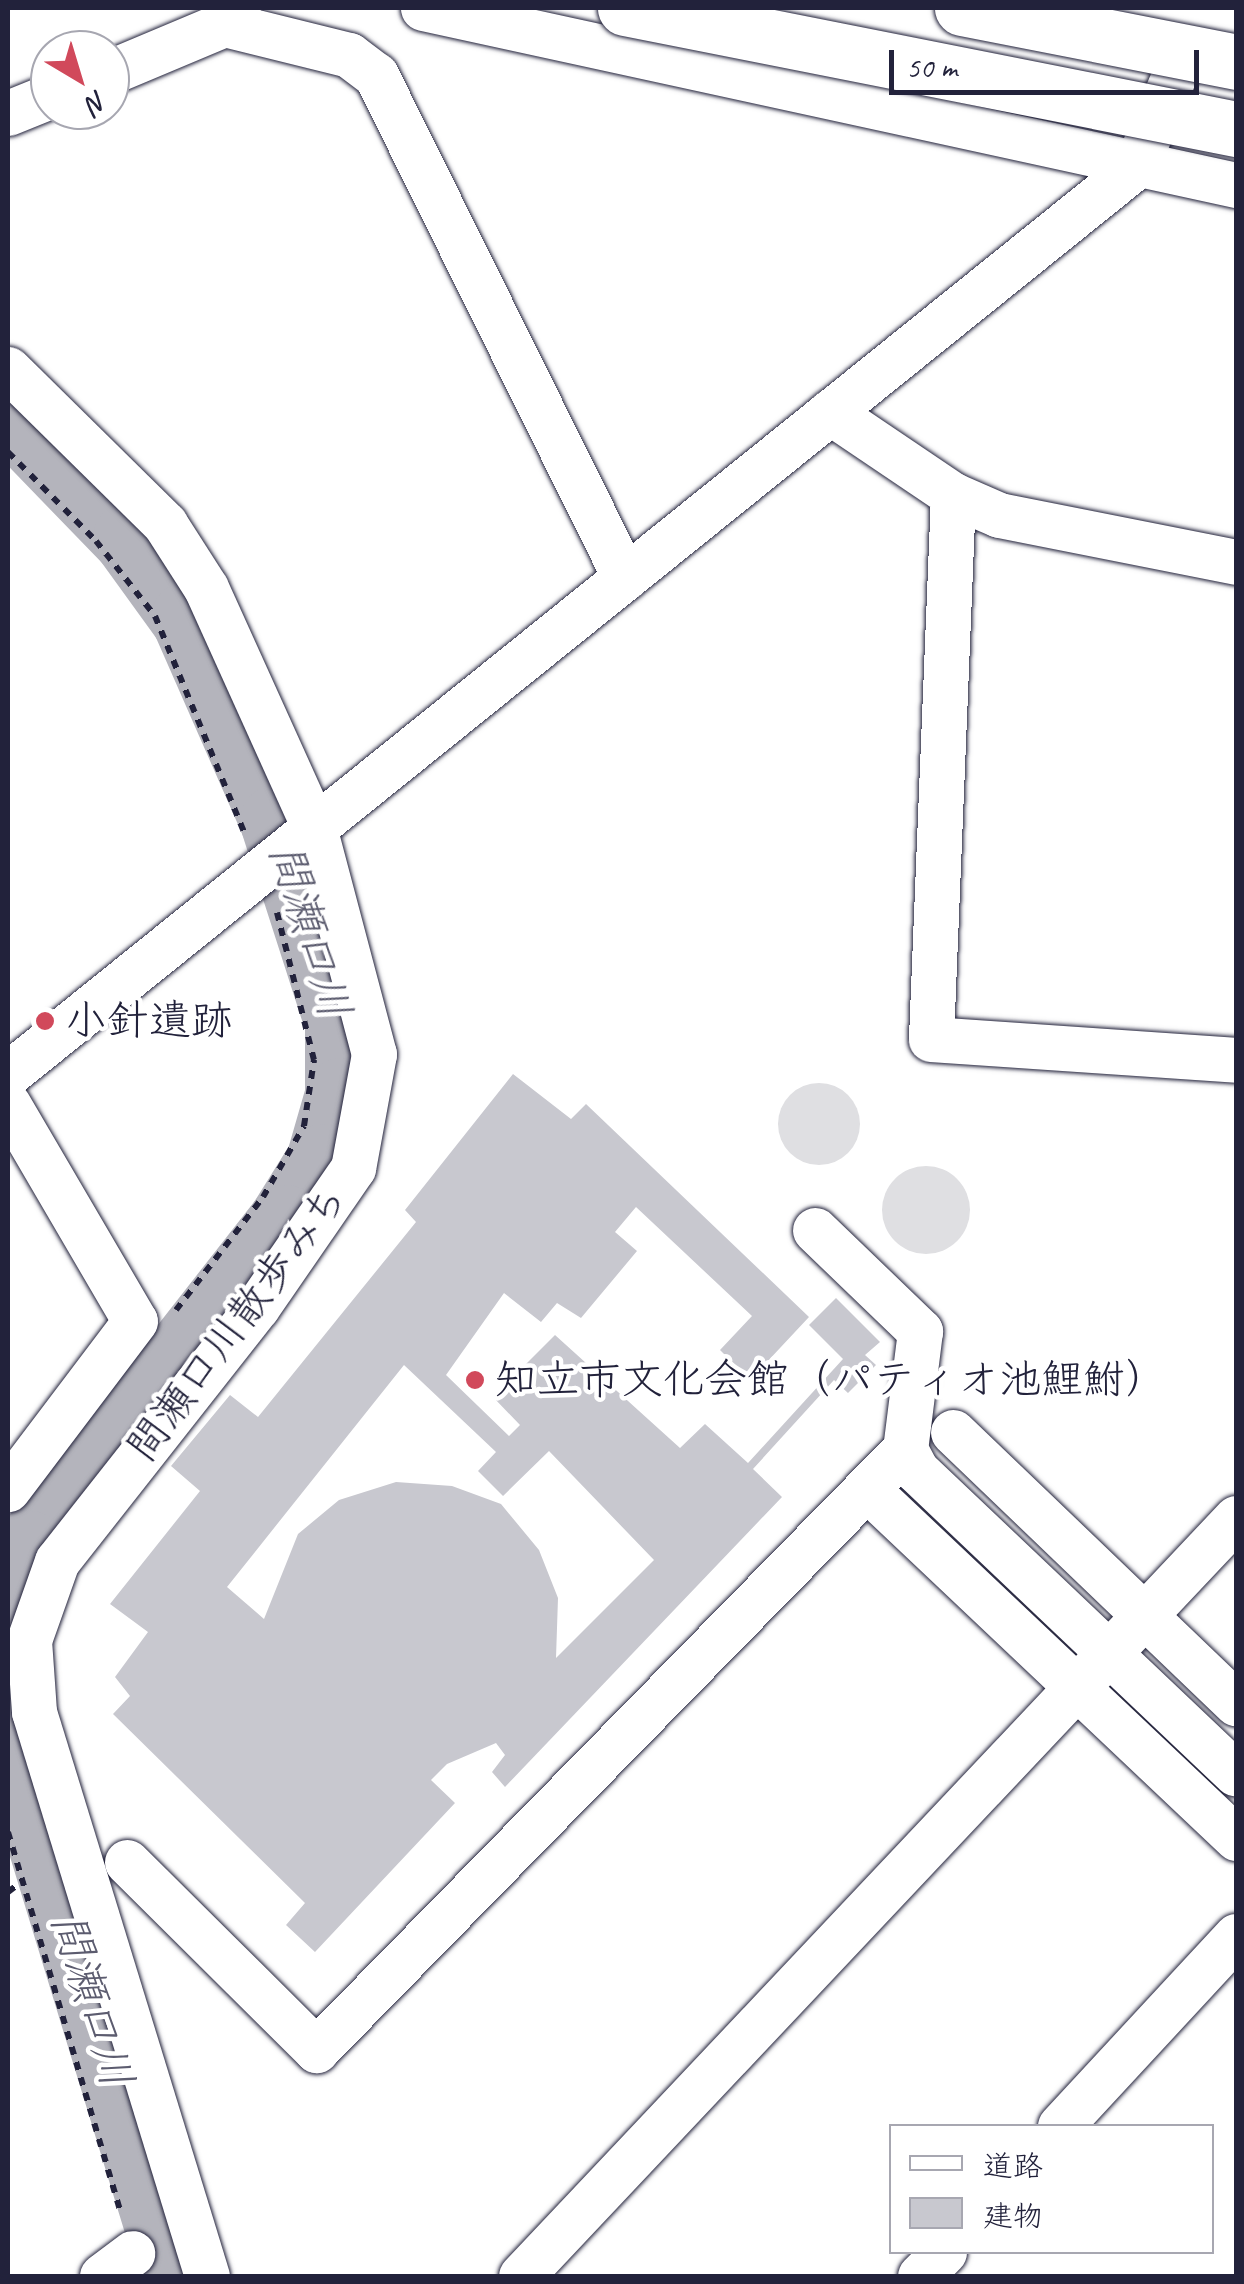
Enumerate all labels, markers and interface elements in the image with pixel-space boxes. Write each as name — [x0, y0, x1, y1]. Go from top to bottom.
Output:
north arrow — [30, 30, 130, 130]
scale bar — [894, 30, 1204, 92]
text: 50 m — [906, 48, 957, 86]
text: N — [80, 83, 115, 122]
water label: 間瀬口川 — [258, 837, 362, 1025]
place label: 小針遺跡 — [65, 996, 233, 1046]
marker: 小針遺跡 — [34, 1010, 56, 1032]
street label: 間瀬口川散歩みち — [116, 1174, 358, 1472]
place label: 知立市文化会館（パティオ池鯉鮒） — [495, 1355, 1167, 1405]
marker: 知立市文化会館（パティオ池鯉鮒） — [464, 1369, 486, 1391]
water label: 間瀬口川 — [40, 1906, 144, 2094]
legend — [889, 2124, 1214, 2254]
text: 道路 — [983, 2147, 1043, 2185]
text: 建物 — [983, 2197, 1043, 2235]

